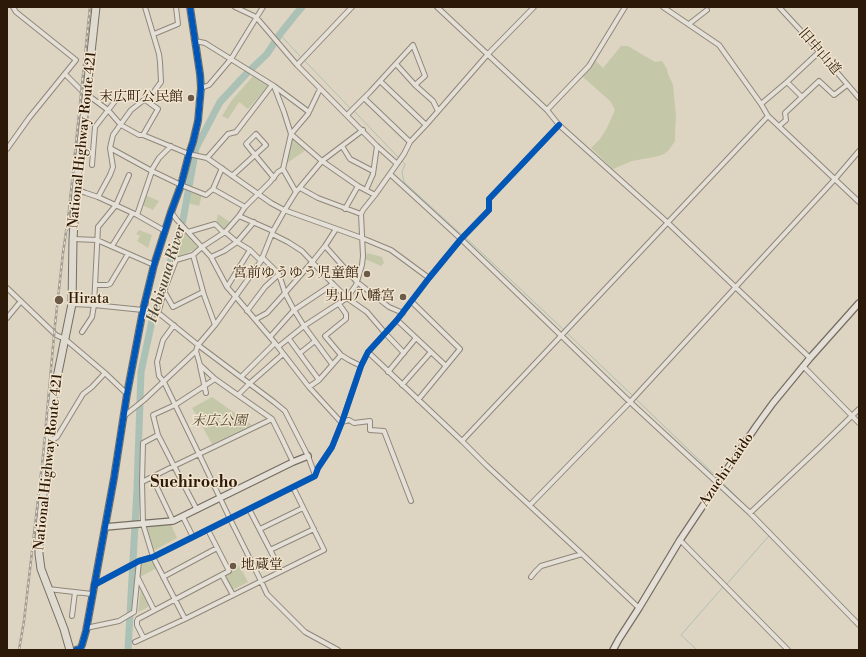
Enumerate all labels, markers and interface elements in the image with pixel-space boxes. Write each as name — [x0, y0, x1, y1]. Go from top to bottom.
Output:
street label: 旧中山道 — [794, 25, 844, 79]
street label: National Highway Route 421 — [65, 51, 101, 229]
place label: 末広町公民館 — [99, 90, 183, 106]
marker: 末広町公民館 — [186, 93, 196, 103]
water label: Hebisuna River — [144, 223, 190, 325]
place label: 宮前ゆうゆう児童館 — [233, 266, 359, 282]
marker: 宮前ゆうゆう児童館 — [362, 269, 372, 279]
place label: 男山八幡宮 — [325, 289, 395, 305]
place label: Hirata — [68, 292, 109, 308]
marker: 男山八幡宮 — [398, 292, 408, 302]
marker: Hirata — [53, 294, 65, 306]
street label: National Highway Route 421 — [31, 373, 67, 551]
park label: 末広公園 — [191, 414, 247, 430]
street label: Azuchi-kaido — [696, 430, 758, 510]
district label: Suehirocho — [150, 473, 238, 493]
place label: 地蔵堂 — [241, 558, 283, 574]
marker: 地蔵堂 — [228, 561, 238, 571]

